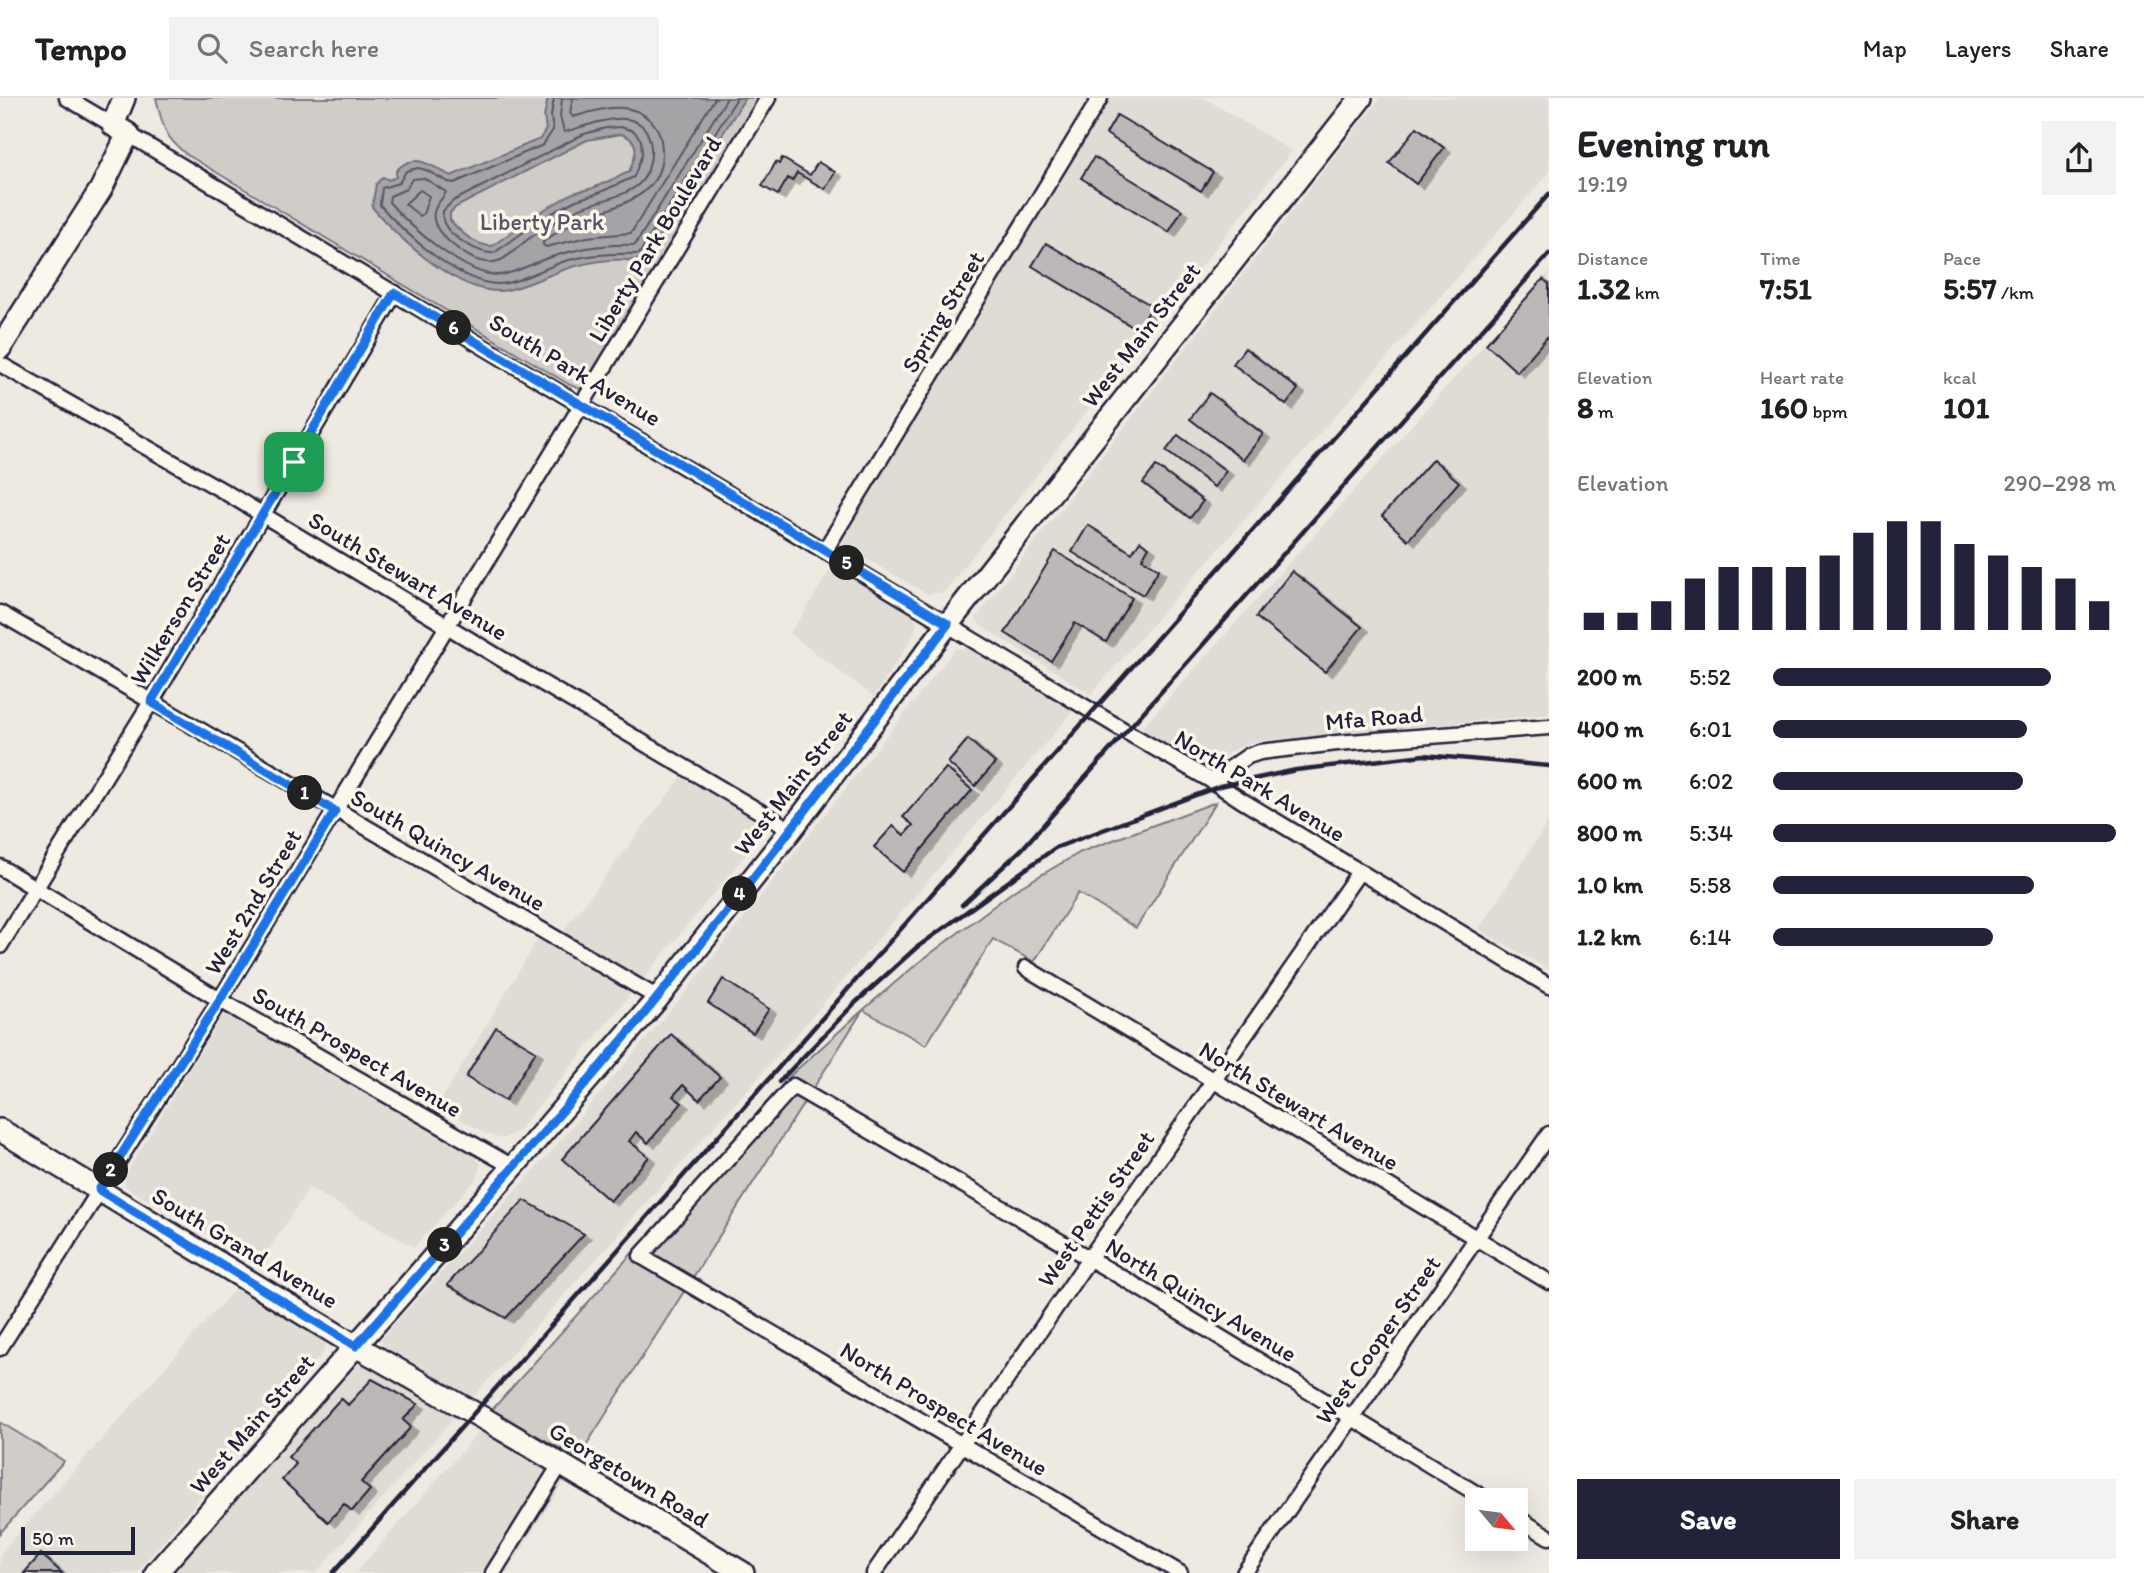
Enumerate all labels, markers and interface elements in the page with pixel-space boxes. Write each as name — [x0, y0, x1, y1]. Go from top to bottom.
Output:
search box — [169, 17, 659, 80]
text: Tempo — [35, 29, 127, 68]
icon: search — [193, 29, 231, 67]
text: Search here — [249, 32, 379, 64]
text: Map — [1863, 34, 1907, 63]
text: Layers — [1945, 34, 2012, 63]
text: Share — [2050, 34, 2109, 63]
text: Evening run — [1577, 121, 1770, 167]
button: share — [2042, 121, 2116, 195]
street label: Liberty Park Boulevard — [582, 130, 728, 347]
text: 19:19 — [1577, 170, 1628, 198]
park label: Liberty Park — [480, 207, 605, 236]
street label: Spring Street — [895, 246, 990, 378]
text: Distance — [1577, 247, 1648, 270]
text: Time — [1760, 247, 1801, 270]
text: Pace — [1943, 247, 1981, 270]
street label: West Main Street — [1075, 256, 1206, 413]
text: 1.32 — [1577, 270, 1630, 307]
text: 7:51 — [1760, 270, 1812, 307]
text: 5:57 — [1943, 270, 1997, 307]
text: km — [1630, 281, 1660, 304]
text: /km — [1997, 281, 2034, 304]
street label: South Park Avenue — [484, 307, 666, 432]
pin: 6 — [436, 310, 472, 345]
text: 6 — [448, 316, 459, 339]
text: Elevation — [1577, 366, 1653, 389]
text: Heart rate — [1760, 366, 1844, 389]
text: kcal — [1943, 366, 1977, 389]
text: 8 — [1577, 389, 1593, 426]
text: 160 — [1760, 389, 1808, 426]
text: 101 — [1943, 389, 1989, 426]
text: m — [1593, 400, 1614, 423]
text: bpm — [1808, 400, 1848, 423]
pin — [264, 432, 324, 492]
icon: arrive — [275, 443, 313, 481]
text: Elevation — [1577, 469, 1668, 497]
text: 290–298 m — [2004, 469, 2116, 497]
street label: South Stewart Avenue — [304, 505, 513, 646]
street label: Wilkerson Street — [123, 528, 236, 690]
pin: 5 — [830, 546, 864, 580]
text: 5 — [842, 551, 851, 574]
text: 200 m — [1577, 663, 1642, 691]
text: 5:52 — [1689, 663, 1731, 691]
street label: Mfa Road — [1324, 699, 1424, 736]
street label: West Main Street — [727, 704, 858, 861]
text: 400 m — [1577, 715, 1644, 743]
text: 6:01 — [1689, 715, 1732, 743]
street label: North Park Avenue — [1170, 723, 1351, 848]
text: 600 m — [1577, 767, 1642, 795]
text: 6:02 — [1689, 767, 1733, 795]
pin: 1 — [288, 776, 322, 810]
text: 1 — [300, 781, 309, 804]
street label: South Quincy Avenue — [346, 782, 551, 917]
text: 800 m — [1577, 819, 1642, 847]
text: 5:34 — [1689, 819, 1733, 847]
street label: West 2nd Street — [198, 824, 307, 980]
text: 1.0 km — [1577, 871, 1643, 899]
text: 5:58 — [1689, 871, 1731, 899]
pin: 4 — [722, 876, 758, 912]
text: 4 — [734, 882, 745, 905]
text: 1.2 km — [1577, 923, 1641, 951]
text: 6:14 — [1689, 923, 1731, 951]
street label: South Prospect Avenue — [247, 980, 467, 1123]
street label: North Stewart Avenue — [1194, 1035, 1404, 1177]
street label: West Pettis Street — [1031, 1125, 1160, 1292]
pin: 2 — [94, 1152, 128, 1188]
text: 2 — [106, 1158, 116, 1181]
street label: South Grand Avenue — [147, 1181, 344, 1315]
pin: 3 — [428, 1228, 462, 1262]
street label: North Quincy Avenue — [1100, 1231, 1302, 1368]
text: 3 — [439, 1233, 450, 1256]
street label: West Cooper Street — [1309, 1250, 1447, 1430]
street label: North Prospect Avenue — [835, 1335, 1053, 1482]
street label: West Main Street — [183, 1348, 320, 1500]
street label: Georgetown Road — [544, 1415, 715, 1534]
button: Save — [1577, 1479, 1840, 1559]
button: Share — [1854, 1479, 2116, 1559]
north arrow — [1465, 1488, 1528, 1550]
map controls — [1465, 1488, 1528, 1551]
scale bar — [21, 1524, 135, 1556]
text: 50 m — [32, 1527, 74, 1550]

